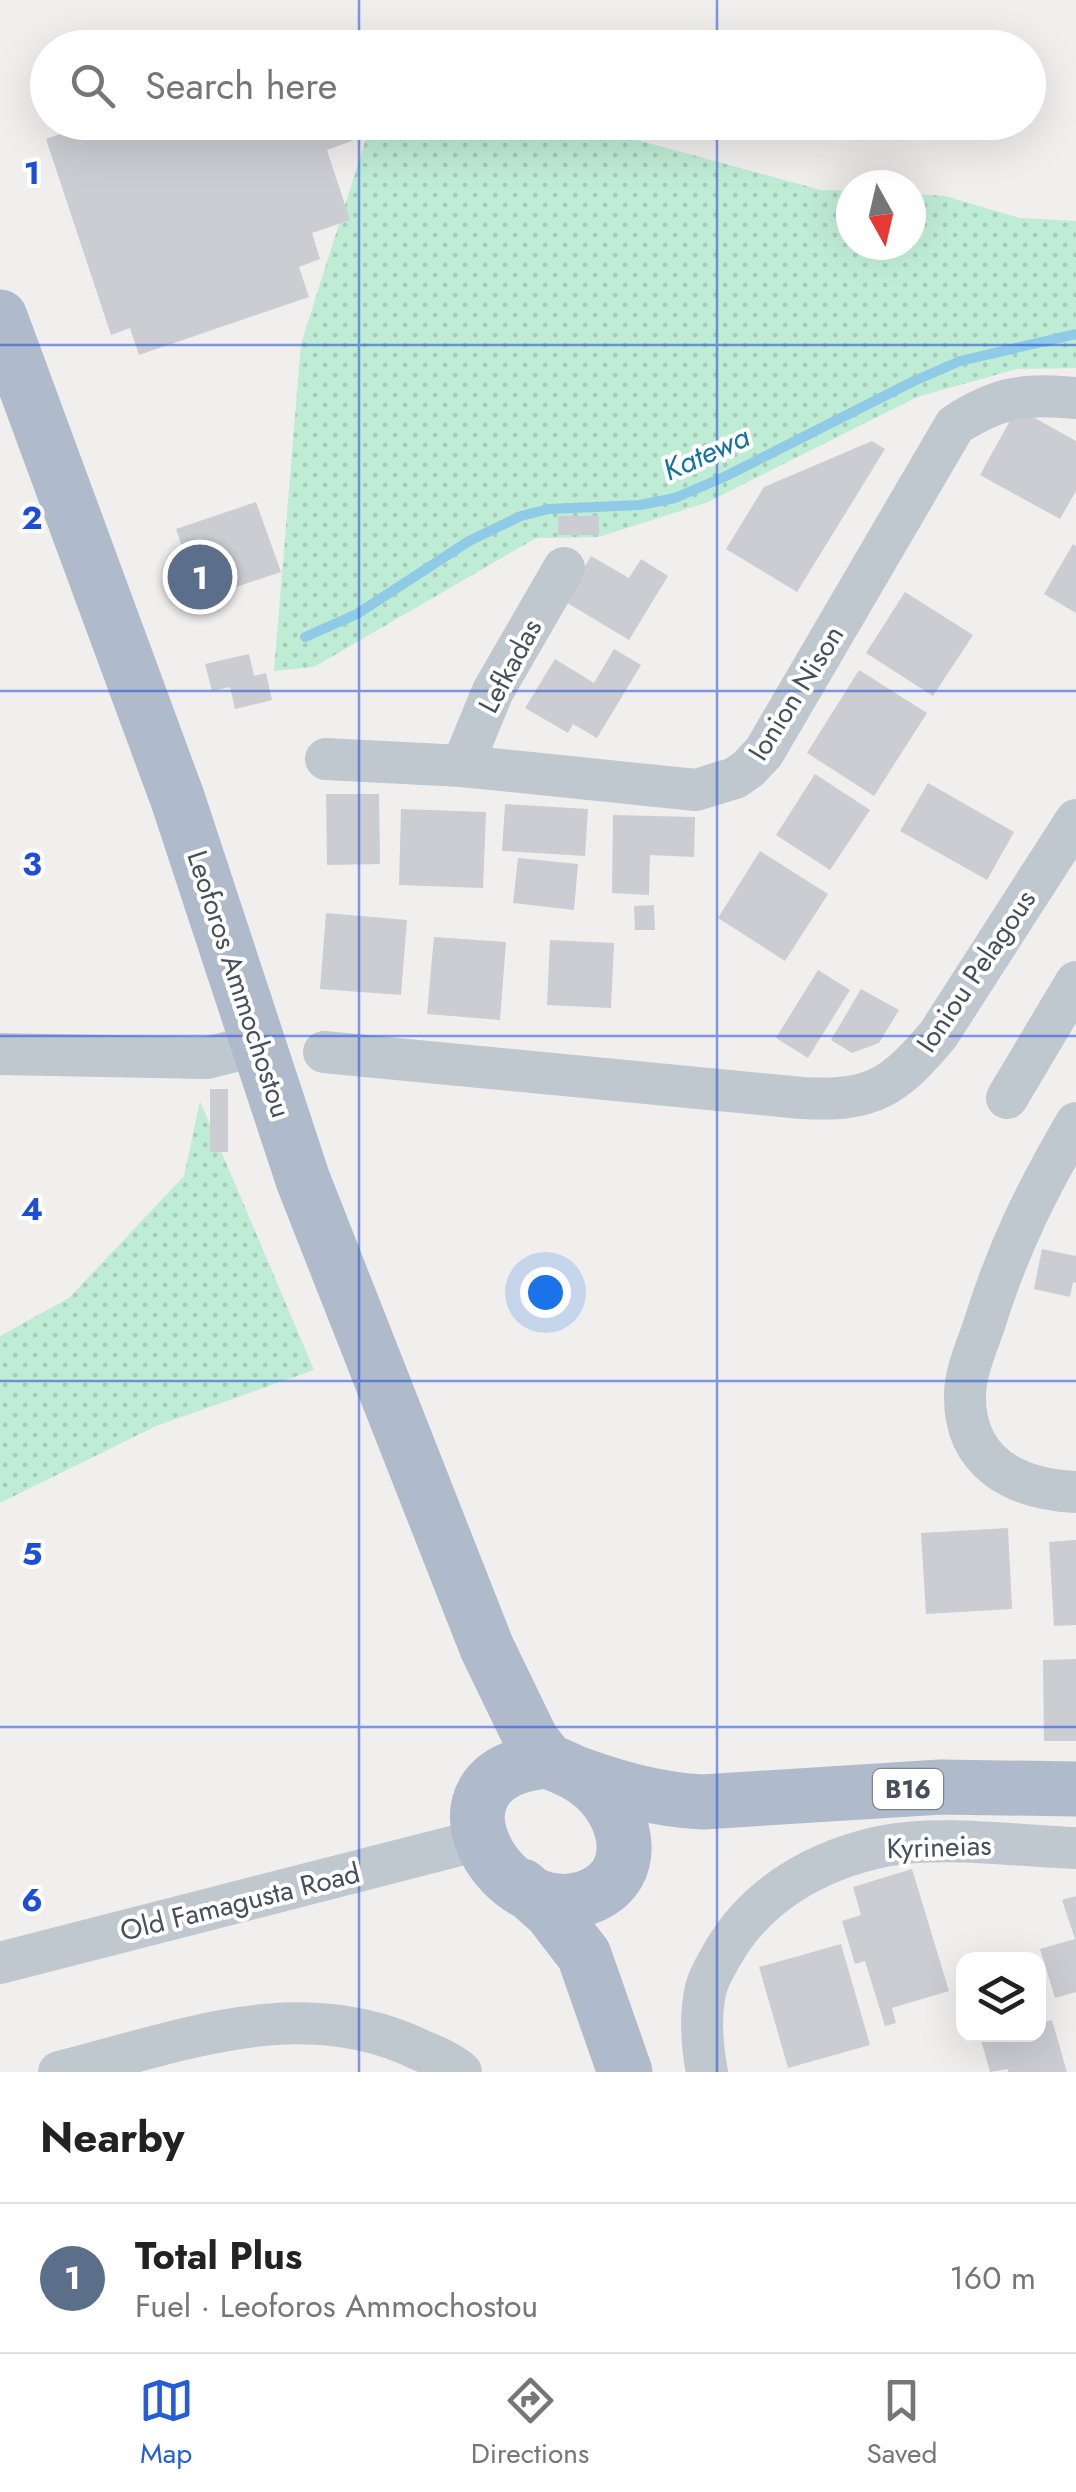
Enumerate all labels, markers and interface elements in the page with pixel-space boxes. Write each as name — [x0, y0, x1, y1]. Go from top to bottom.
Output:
search box — [30, 30, 1046, 140]
icon: search — [65, 58, 120, 113]
text: Search here — [145, 58, 337, 113]
text: 1 — [24, 150, 40, 196]
north arrow — [836, 170, 926, 260]
water label: Katewa — [656, 415, 757, 491]
text: 2 — [22, 495, 43, 541]
pin: 1 — [168, 540, 232, 614]
street label: Lefkadas — [468, 612, 552, 720]
street label: Ionion Nison — [738, 617, 854, 769]
text: 3 — [22, 841, 42, 887]
street label: Leoforos Ammochostou — [176, 845, 302, 1123]
street label: Ioniou Pelagous — [906, 881, 1046, 1061]
text: 4 — [21, 1186, 43, 1232]
your location — [520, 1267, 571, 1318]
text: 5 — [22, 1531, 42, 1577]
road number: B16 — [873, 1769, 943, 1809]
street label: Kyrineias — [886, 1825, 992, 1869]
street label: Old Famagusta Road — [116, 1852, 364, 1952]
text: 6 — [21, 1877, 43, 1923]
map controls — [956, 1952, 1046, 2042]
button: layers — [956, 1952, 1046, 2042]
text: Nearby — [40, 2107, 184, 2168]
text: Total Plus — [135, 2228, 302, 2283]
text: 1 — [64, 2255, 81, 2301]
text: 160 m — [949, 2255, 1036, 2301]
text: Fuel · Leoforos Ammochostou — [135, 2283, 538, 2329]
tab: Map — [139, 2373, 194, 2474]
tab: Directions — [471, 2373, 589, 2474]
tab: Saved — [866, 2373, 937, 2474]

